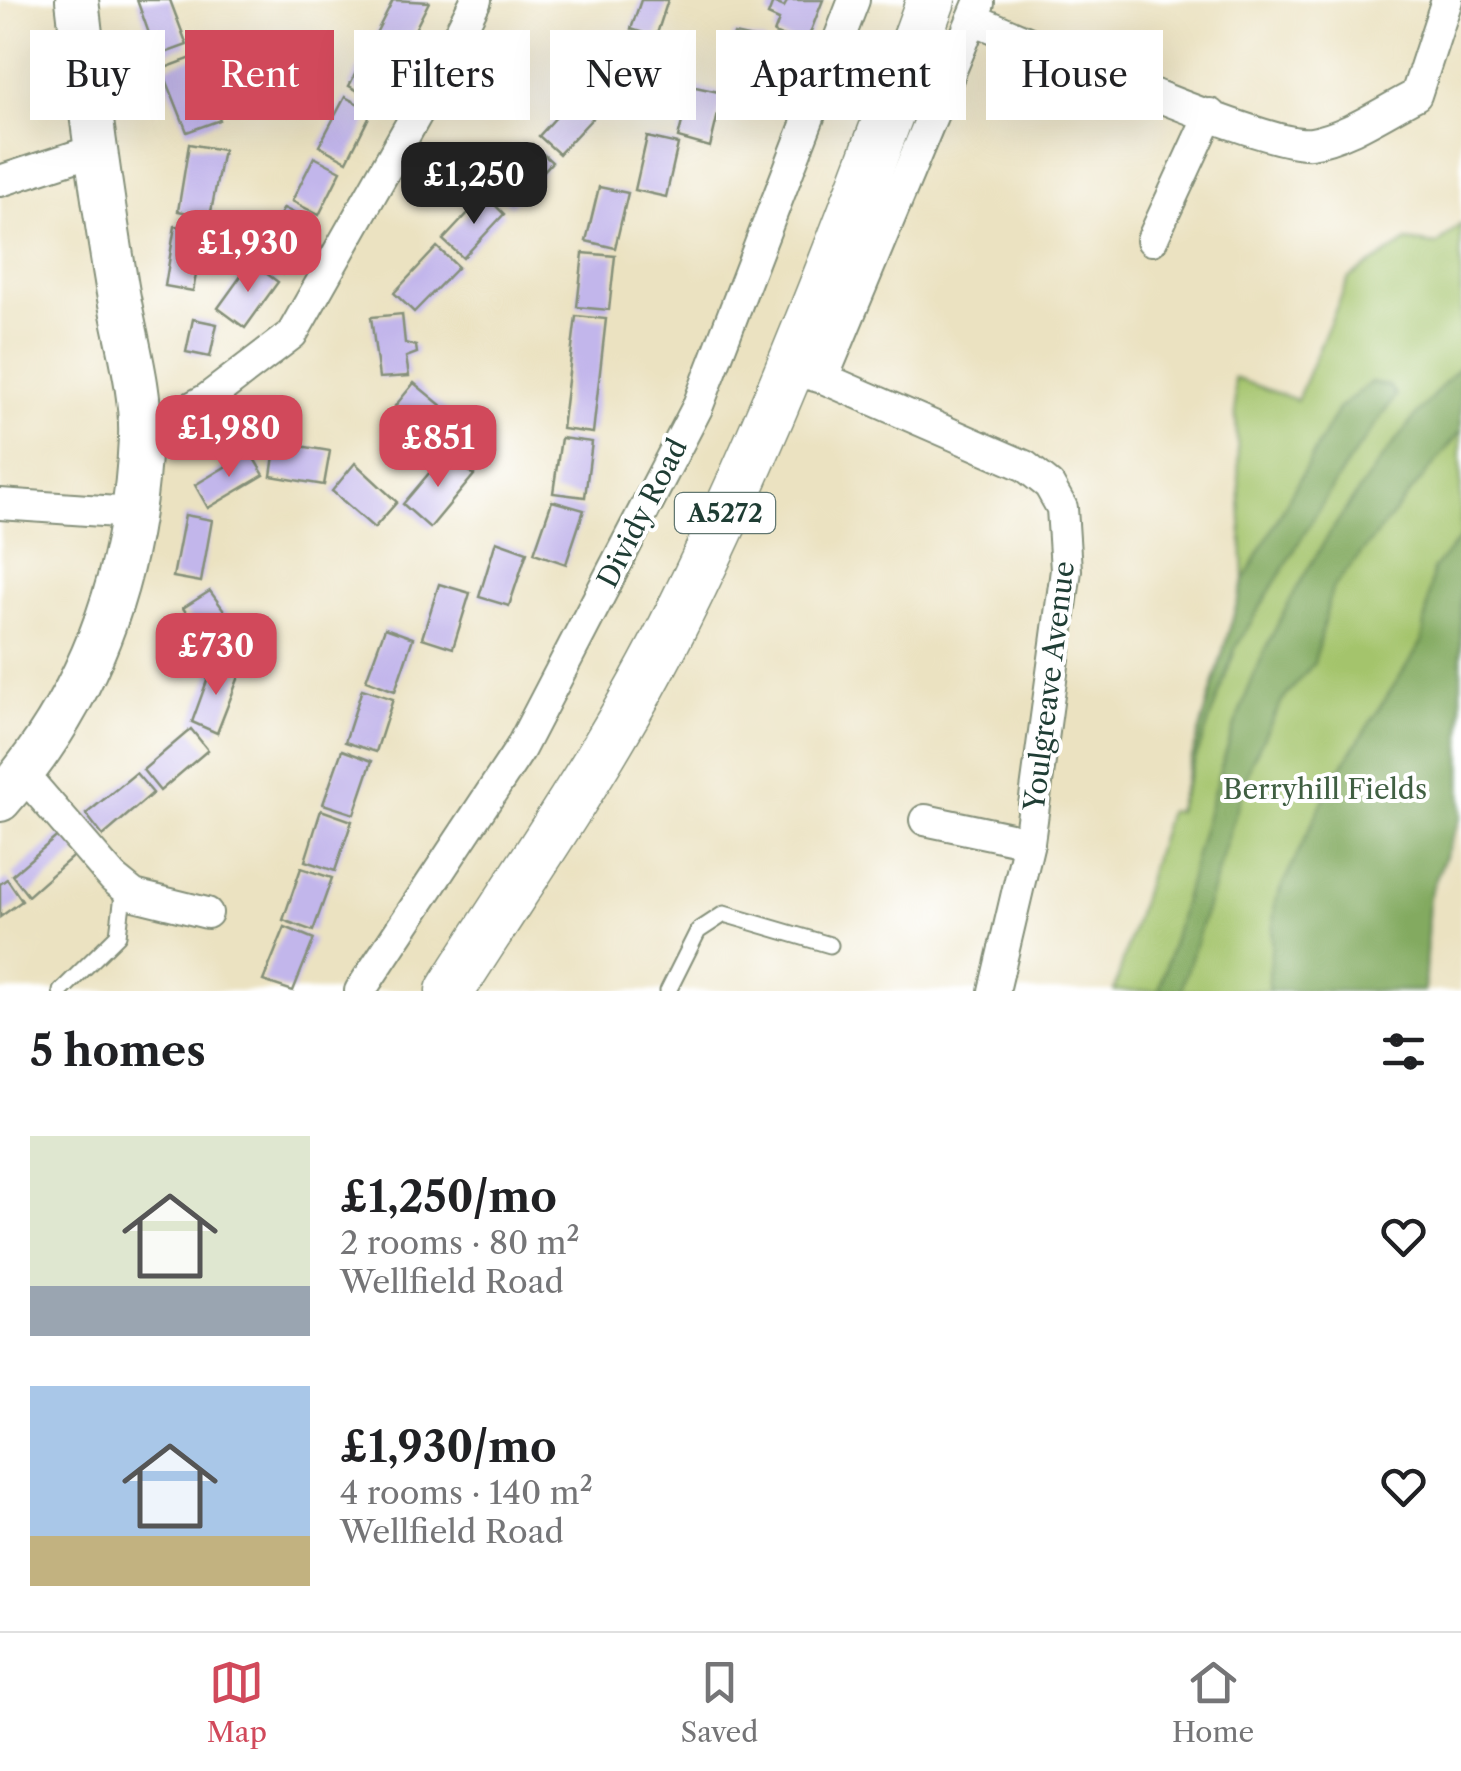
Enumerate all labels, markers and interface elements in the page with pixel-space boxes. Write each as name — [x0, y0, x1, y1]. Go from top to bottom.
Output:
chip: Buy — [30, 30, 165, 120]
chip: Rent — [185, 30, 334, 120]
chip: Filters — [354, 30, 530, 120]
chip: New — [550, 30, 696, 120]
chip: Apartment — [716, 30, 966, 120]
chip: House — [986, 30, 1163, 120]
pin: £1,250 — [393, 142, 555, 227]
text: £1,250 — [423, 155, 525, 194]
pin: £1,930 — [167, 210, 329, 295]
text: £1,930 — [197, 223, 299, 262]
pin: £1,980 — [148, 395, 310, 480]
pin: £851 — [379, 405, 497, 490]
text: £1,980 — [177, 408, 281, 447]
text: £851 — [401, 418, 475, 457]
street label: Dividy Road — [590, 433, 694, 593]
road number: A5272 — [675, 493, 775, 533]
street label: Youlgreave Avenue — [1017, 559, 1081, 814]
pin: £730 — [157, 613, 275, 698]
text: £730 — [178, 626, 254, 665]
park label: Berryhill Fields — [1223, 772, 1427, 806]
icon: filters — [1376, 1024, 1431, 1079]
text: 5 homes — [30, 1025, 206, 1077]
text: £1,250/mo — [340, 1171, 557, 1223]
icon: home — [110, 1176, 230, 1296]
icon: heart — [1376, 1209, 1431, 1264]
text: 2 rooms · 80 m² — [340, 1223, 580, 1262]
text: Wellfield Road — [340, 1262, 564, 1301]
text: £1,930/mo — [340, 1421, 557, 1473]
icon: home — [110, 1426, 230, 1546]
icon: heart — [1376, 1459, 1431, 1514]
text: 4 rooms · 140 m² — [340, 1473, 593, 1512]
text: Wellfield Road — [340, 1512, 564, 1551]
tab: Map — [207, 1655, 267, 1749]
tab: Saved — [681, 1655, 758, 1749]
tab: Home — [1172, 1655, 1254, 1749]

